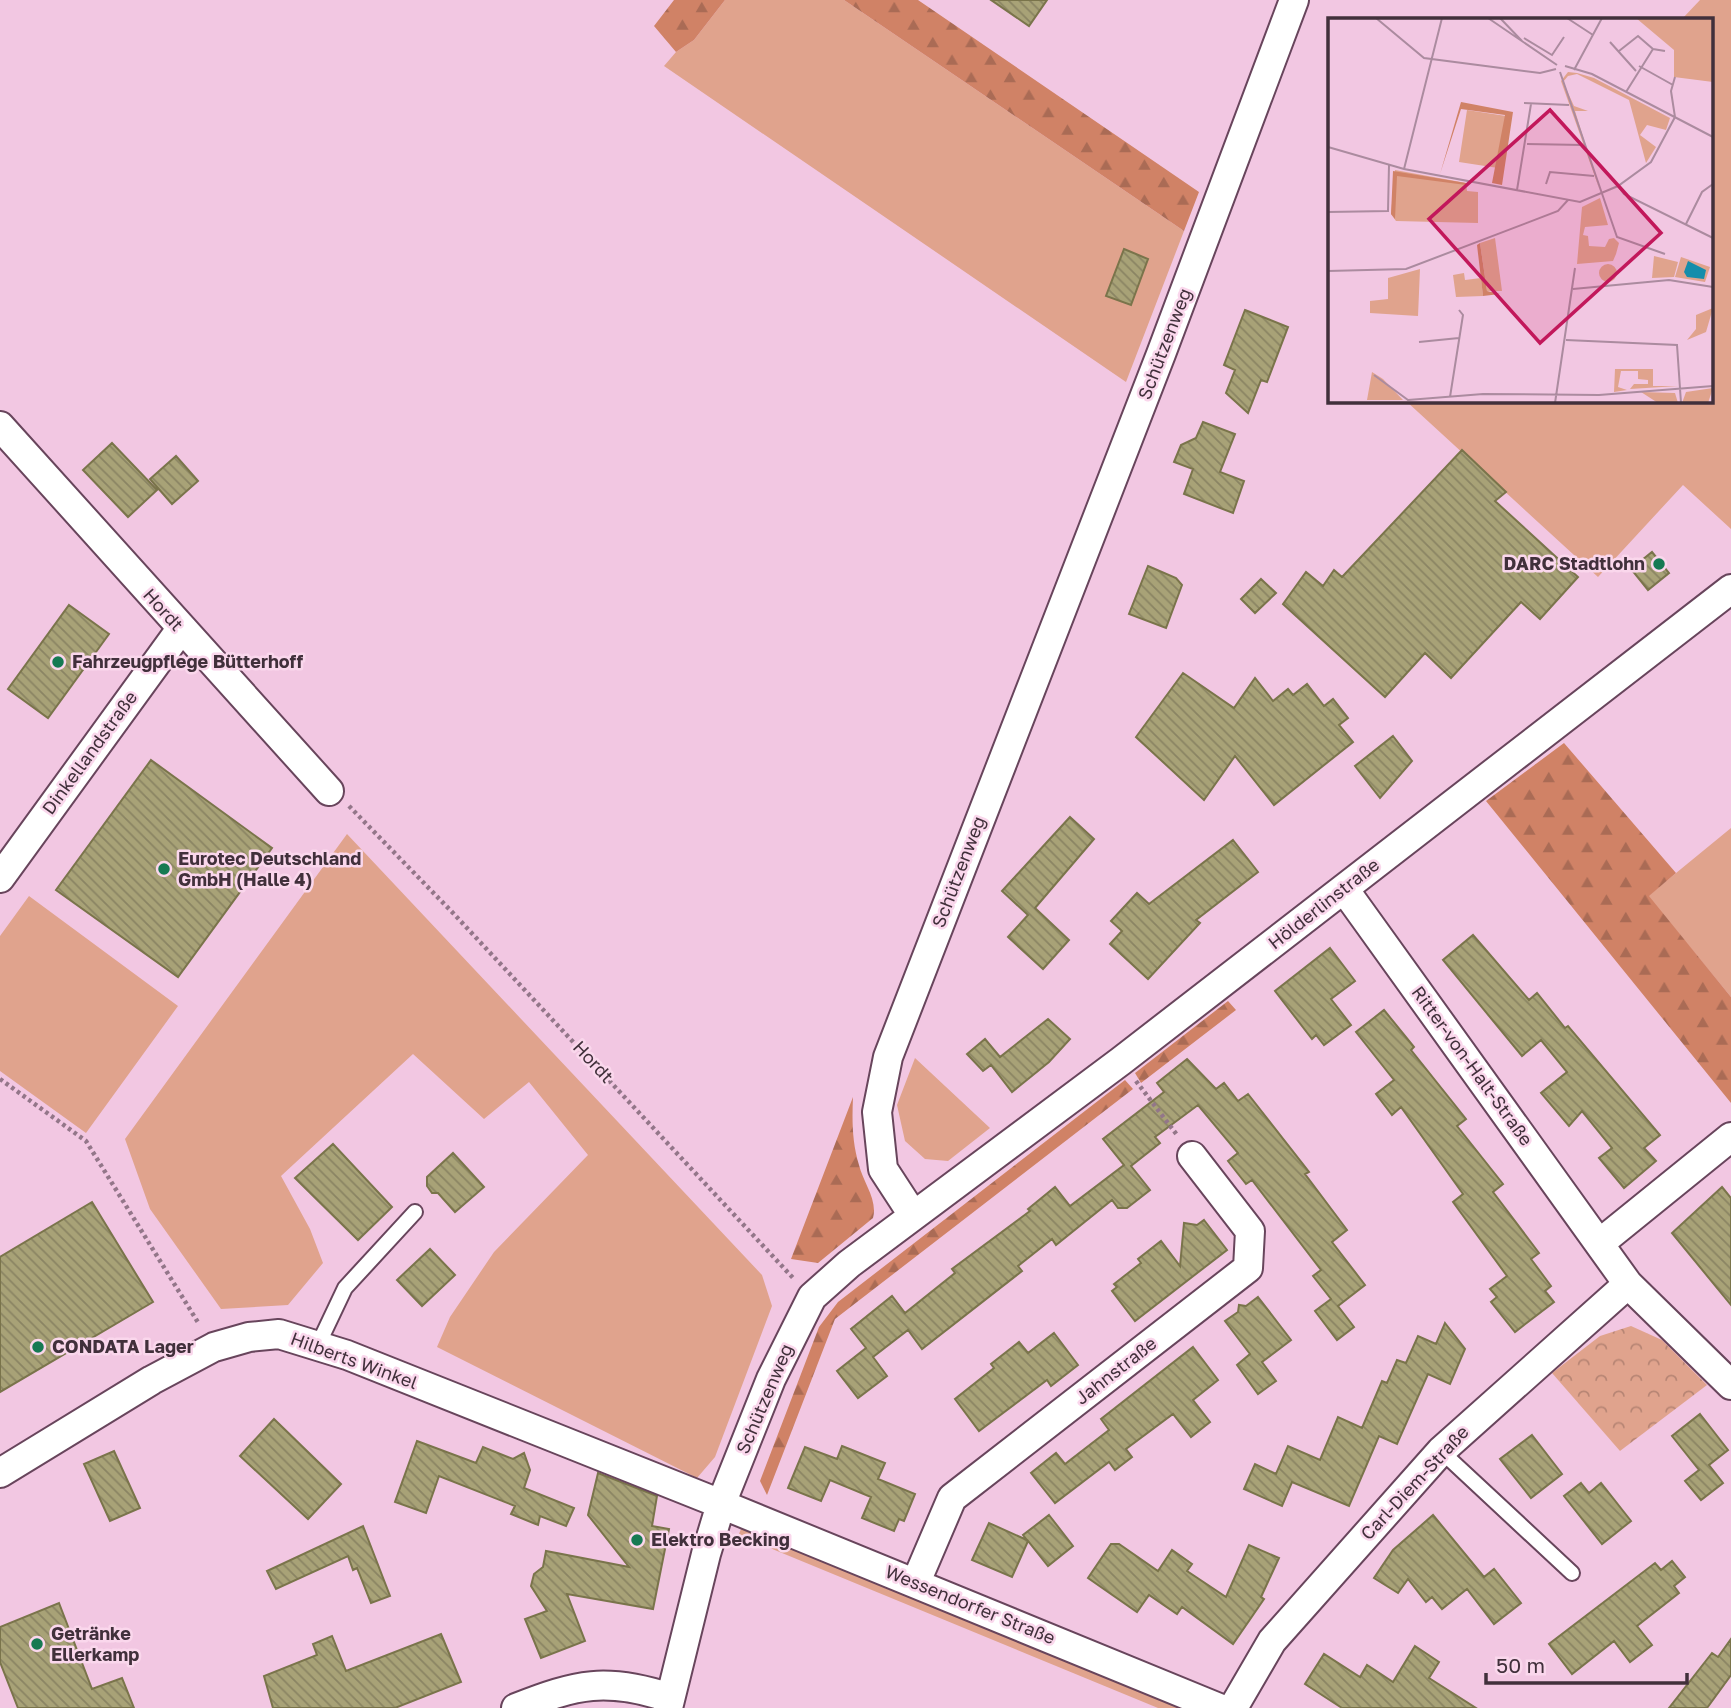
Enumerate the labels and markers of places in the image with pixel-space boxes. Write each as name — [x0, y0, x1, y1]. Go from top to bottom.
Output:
place label: DARC Stadtlohn — [1504, 552, 1645, 574]
marker: DARC Stadtlohn — [1651, 556, 1667, 572]
place label: Fahrzeugpflege Bütterhoff — [72, 650, 303, 672]
marker: Fahrzeugpflege Bütterhoff — [50, 654, 66, 670]
place label: Eurotec Deutschland GmbH (Halle 4) — [178, 847, 361, 890]
marker: Eurotec Deutschland GmbH (Halle 4) — [156, 861, 172, 877]
place label: CONDATA Lager — [52, 1335, 194, 1357]
marker: CONDATA Lager — [30, 1339, 46, 1355]
place label: Elektro Becking — [651, 1528, 790, 1550]
marker: Elektro Becking — [629, 1532, 645, 1548]
place label: Getränke Ellerkamp — [51, 1622, 139, 1665]
marker: Getränke Ellerkamp — [29, 1636, 45, 1652]

